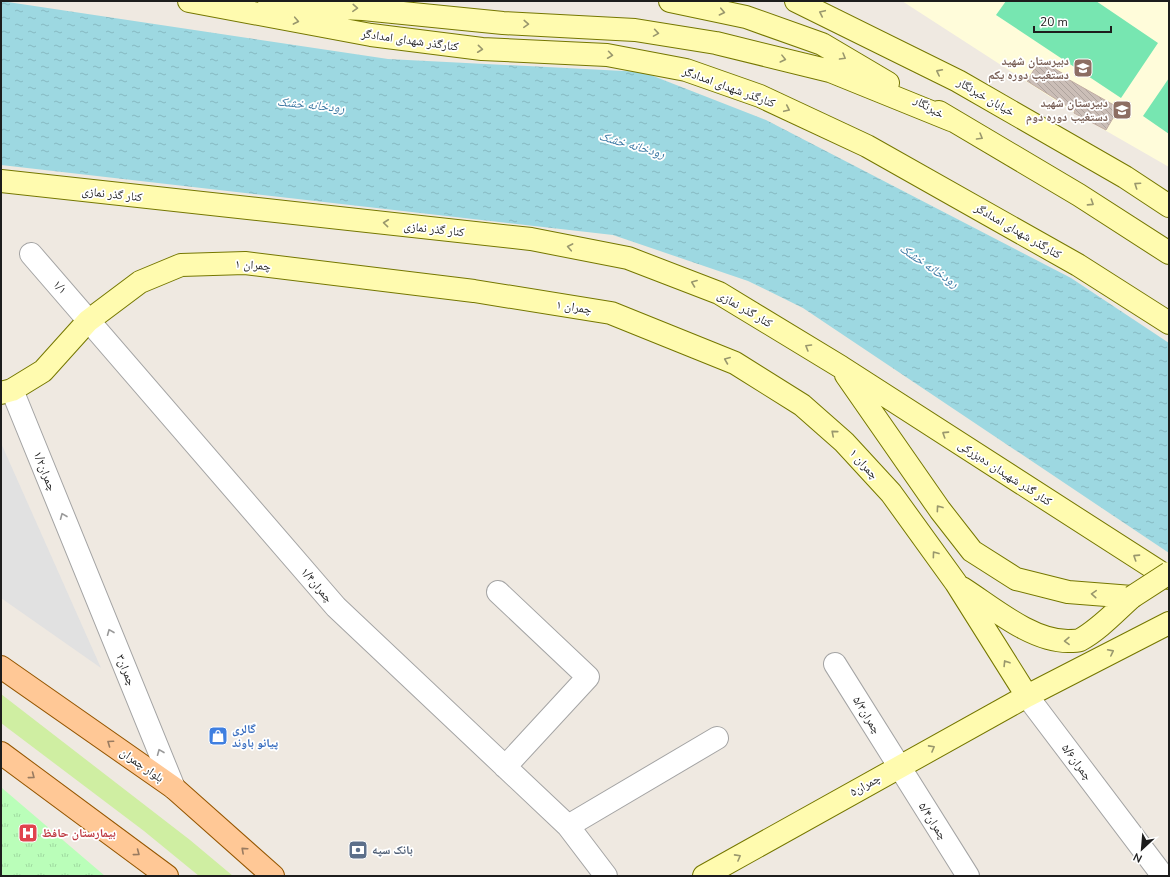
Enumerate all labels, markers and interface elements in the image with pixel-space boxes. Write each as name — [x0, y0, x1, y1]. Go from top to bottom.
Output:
one-way arrow — [352, 4, 358, 13]
one-way arrow — [719, 8, 725, 16]
scale bar — [1034, 8, 1111, 34]
one-way arrow — [819, 10, 827, 18]
text: 20 m — [1040, 14, 1068, 30]
one-way arrow — [293, 16, 299, 25]
one-way arrow — [523, 19, 529, 28]
street label: کنارگذر شهدای امدادگر — [360, 25, 460, 55]
one-way arrow — [653, 28, 659, 37]
one-way arrow — [477, 44, 483, 53]
one-way arrow — [607, 50, 613, 59]
one-way arrow — [839, 52, 847, 59]
place label: دبیرستان شهید دستغیب دوره یکم — [988, 53, 1069, 83]
one-way arrow — [780, 55, 786, 63]
school or university icon: دبیرستان شهید دستغیب دوره یکم — [1072, 57, 1094, 79]
street label: کنارگذر شهدای امدادگر — [679, 62, 778, 111]
one-way arrow — [935, 69, 943, 76]
street label: خیابان خبرنگار — [953, 74, 1018, 120]
street label: خبرنگار — [910, 91, 947, 122]
water label: رودخانه خشک — [276, 93, 346, 117]
place label: دبیرستان شهید دستغیب دوره دوم — [1026, 95, 1108, 125]
school or university icon: دبیرستان شهید دستغیب دوره دوم — [1111, 99, 1133, 121]
one-way arrow — [784, 104, 791, 112]
water label: رودخانه خشک — [597, 127, 667, 163]
one-way arrow — [976, 132, 983, 139]
one-way arrow — [1134, 182, 1141, 189]
street label: کنار گذر نمازی — [81, 183, 143, 205]
one-way arrow — [1087, 198, 1094, 205]
street label: کنارگذر شهدای امدادگر — [971, 199, 1064, 262]
street label: کنار گذر نمازی — [403, 218, 465, 240]
one-way arrow — [383, 219, 389, 228]
water label: رودخانه خشک — [896, 240, 962, 292]
one-way arrow — [567, 243, 573, 252]
street label: چمران ۱ — [235, 256, 272, 274]
street label: ۱/۱ — [49, 276, 71, 298]
one-way arrow — [691, 280, 698, 288]
street label: کنار گذر نمازی — [715, 287, 775, 331]
street label: چمران ۱ — [555, 296, 593, 318]
one-way arrow — [805, 344, 812, 351]
one-way arrow — [723, 357, 731, 365]
one-way arrow — [831, 430, 839, 437]
one-way arrow — [942, 431, 949, 438]
street label: کنار گذر شهیدان ده‌بزرکی — [955, 437, 1055, 509]
street label: چمران ۱ — [846, 445, 882, 483]
street label: چمران۱/۲ — [30, 449, 60, 494]
one-way arrow — [937, 505, 944, 512]
one-way arrow — [60, 513, 68, 520]
one-way arrow — [932, 551, 940, 558]
one-way arrow — [1133, 554, 1140, 562]
street label: چمران۱/۴ — [297, 564, 337, 606]
one-way arrow — [1091, 589, 1097, 598]
one-way arrow — [107, 628, 115, 635]
one-way arrow — [1064, 637, 1070, 645]
one-way arrow — [1107, 649, 1115, 657]
street label: چمران۳ — [112, 652, 140, 689]
one-way arrow — [1004, 660, 1011, 667]
street label: چمران۵/۳ — [849, 693, 885, 737]
place label: گالری پیانو باوند — [232, 721, 278, 751]
shop icon: گالری پیانو باوند — [207, 725, 229, 747]
one-way arrow — [107, 740, 114, 748]
street label: چمران۵/۶ — [1058, 741, 1096, 784]
street label: بلوار چمران — [117, 744, 167, 786]
one-way arrow — [928, 745, 935, 752]
one-way arrow — [156, 748, 164, 755]
street label: چمران۵ — [847, 770, 884, 800]
one-way arrow — [28, 771, 35, 778]
street label: چمران۵/۴ — [915, 799, 951, 843]
hospital icon: بیمارستان حافظ — [17, 822, 39, 844]
place label: بیمارستان حافظ — [42, 825, 116, 841]
north arrow — [1122, 829, 1162, 869]
bank icon: بانک سپه — [347, 839, 369, 861]
place label: بانک سپه — [372, 842, 413, 858]
one-way arrow — [241, 847, 249, 855]
one-way arrow — [132, 849, 139, 856]
text: N — [1131, 849, 1145, 866]
one-way arrow — [734, 854, 741, 861]

